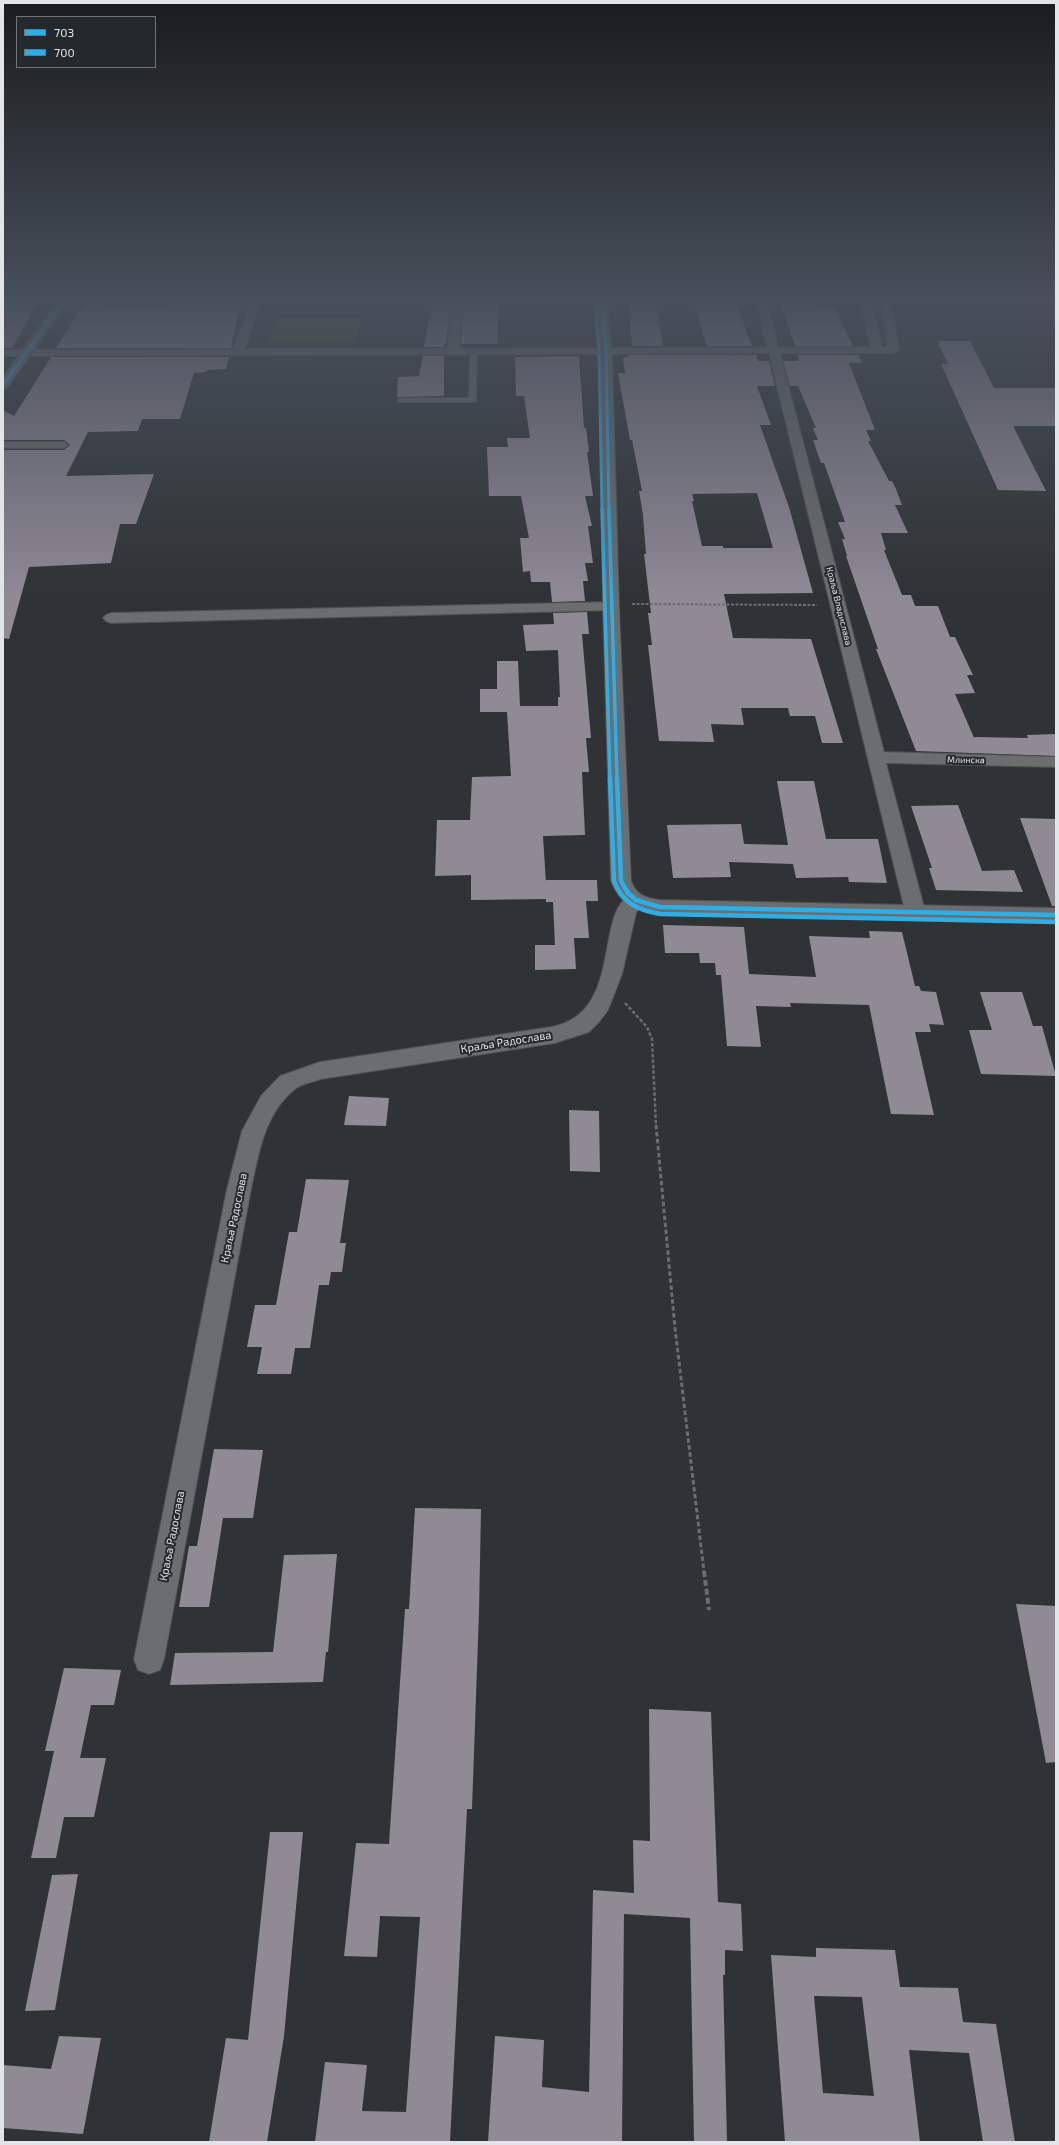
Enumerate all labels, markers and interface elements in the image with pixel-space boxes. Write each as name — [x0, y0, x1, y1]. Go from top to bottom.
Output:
legend — [16, 16, 156, 68]
text: 703 — [54, 25, 74, 39]
text: 700 — [54, 45, 75, 59]
street label: Краља Владислава — [824, 566, 854, 646]
street label: Млинска — [947, 754, 985, 766]
street label: Краља Радослава — [460, 1028, 552, 1056]
street label: Краља Радослава — [218, 1172, 250, 1264]
street label: Краља Радослава — [157, 1490, 187, 1582]

